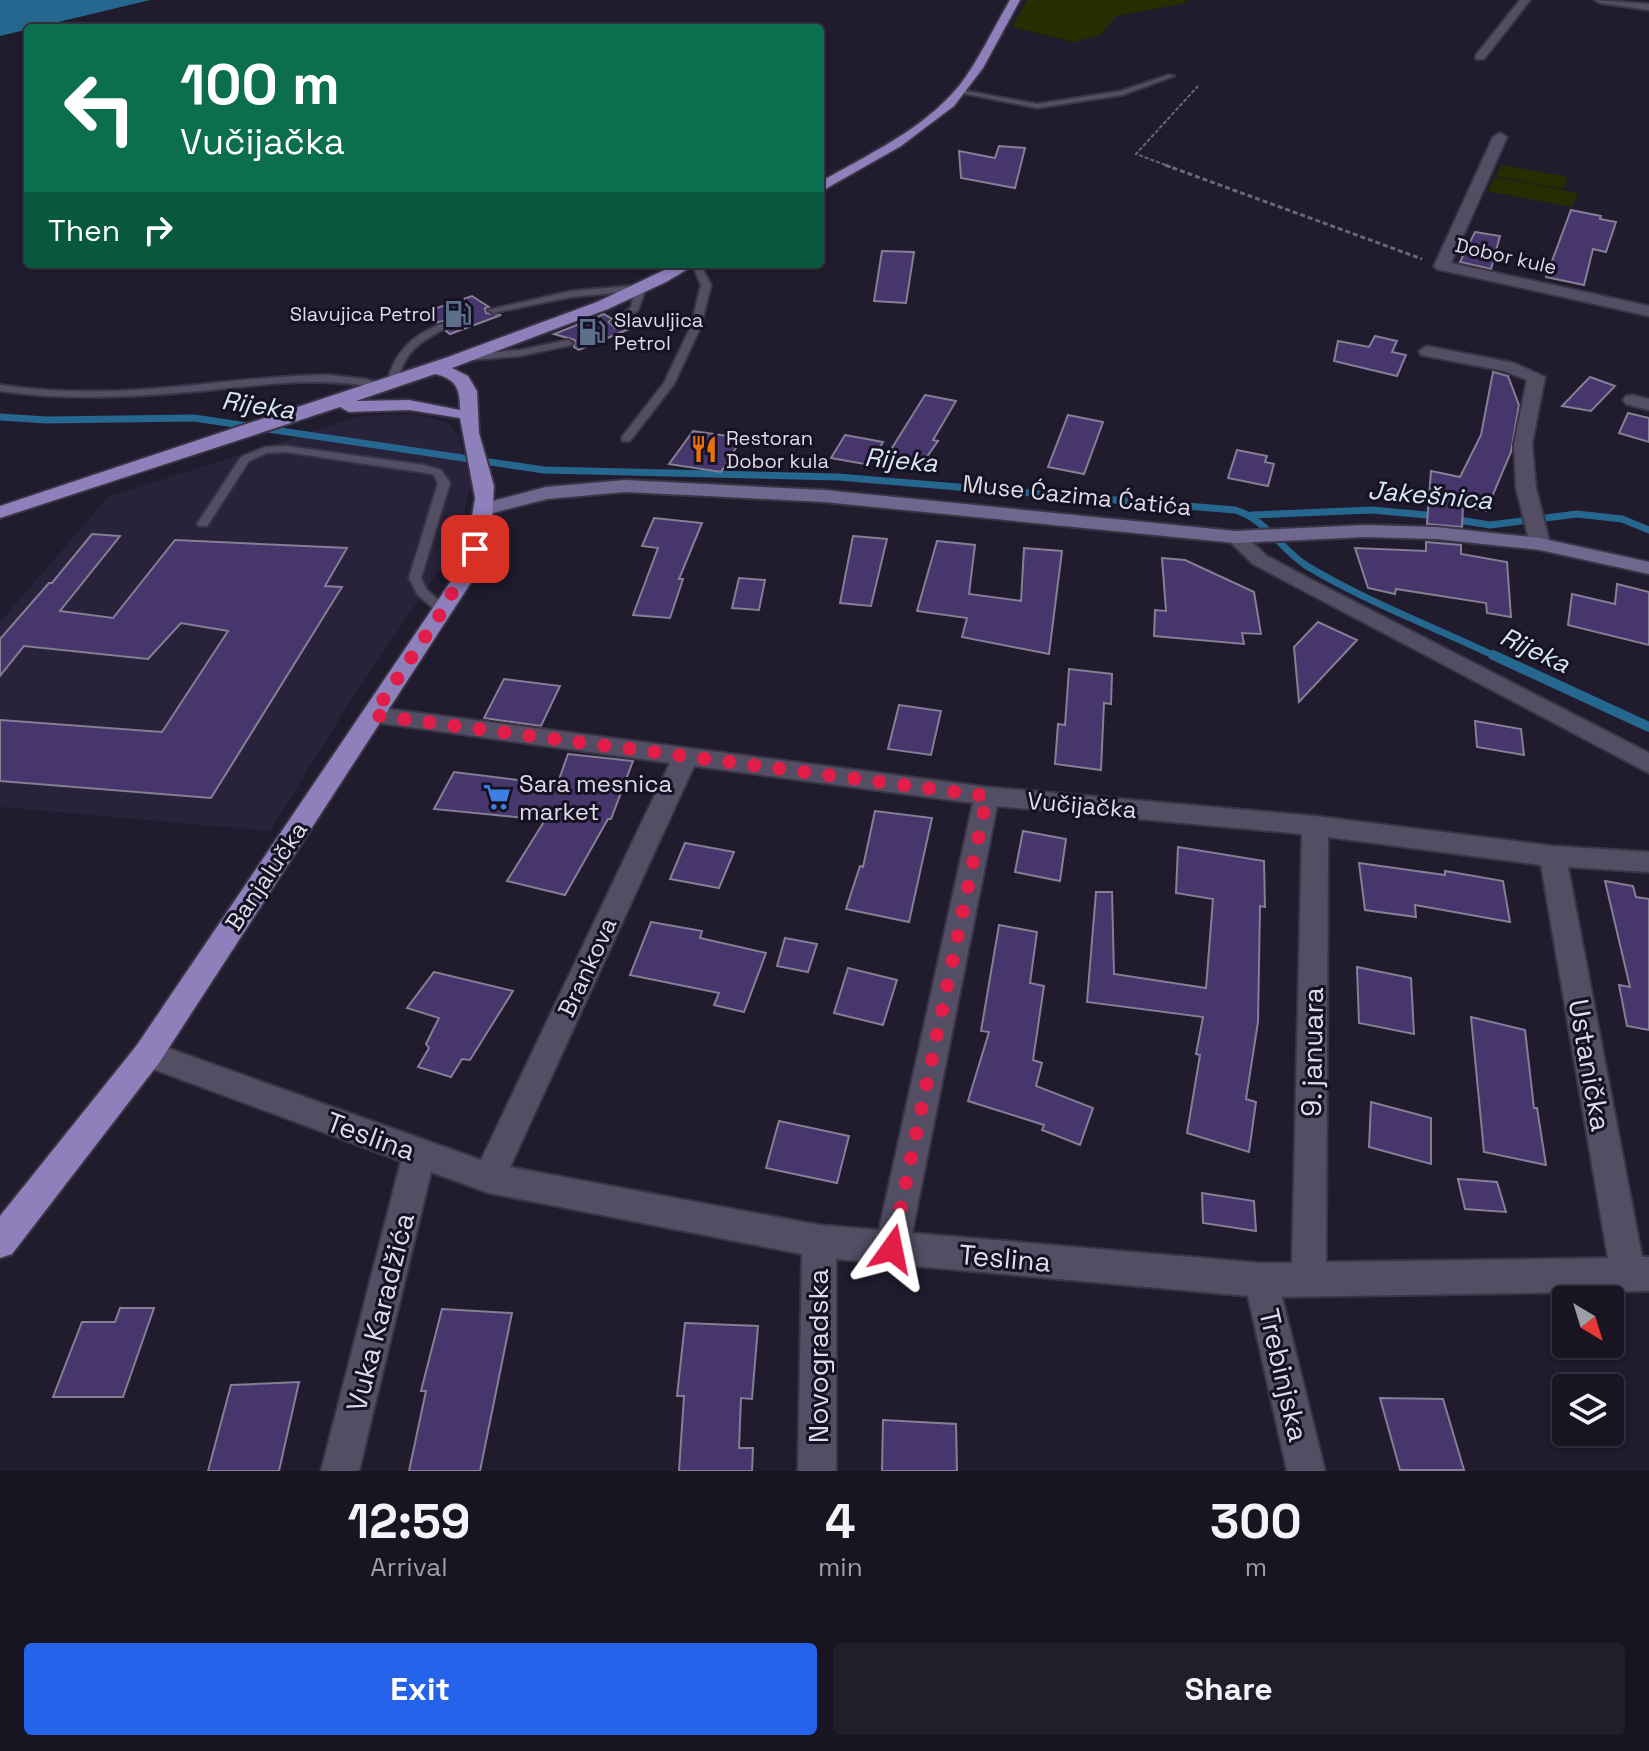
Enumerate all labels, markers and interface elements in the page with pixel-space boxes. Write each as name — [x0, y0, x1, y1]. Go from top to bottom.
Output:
text: 100 m — [180, 49, 340, 120]
icon: left — [48, 56, 152, 160]
text: Vučijačka — [180, 119, 345, 165]
icon: right — [136, 208, 180, 252]
text: Then — [48, 211, 120, 250]
street label: Dobor kule — [1453, 232, 1559, 280]
fuel station icon: Slavujica Petrol — [443, 299, 473, 329]
place label: Slavujica Petrol — [290, 301, 436, 327]
place label: Slavuljica Petrol — [614, 307, 703, 356]
fuel station icon: Slavuljica Petrol — [577, 317, 607, 347]
water label: Rijeka — [219, 383, 298, 427]
place label: Restoran Dobor kula — [726, 425, 829, 474]
restaurant icon: Restoran Dobor kula — [689, 434, 719, 464]
water label: Rijeka — [863, 440, 940, 480]
street label: Muse Ćazima Ćatića — [961, 468, 1193, 522]
water label: Jakešnica — [1366, 473, 1495, 517]
pin — [441, 515, 509, 583]
icon: arrive — [453, 527, 497, 571]
water label: Rijeka — [1495, 619, 1576, 681]
place label: Sara mesnica market — [519, 768, 673, 827]
supermarket icon: Sara mesnica market — [482, 782, 512, 812]
street label: Vučijačka — [1026, 785, 1138, 825]
street label: Banjalučka — [218, 815, 314, 937]
street label: Brankova — [551, 912, 624, 1022]
street label: 9. januara — [1293, 987, 1331, 1117]
street label: Ustanička — [1561, 996, 1619, 1134]
street label: Teslina — [322, 1103, 420, 1169]
position arrow — [850, 1207, 934, 1291]
street label: Vuka Karadžića — [338, 1209, 422, 1415]
street label: Teslina — [958, 1236, 1052, 1280]
street label: Novogradska — [800, 1269, 836, 1443]
north arrow — [1552, 1286, 1624, 1358]
map controls — [1552, 1286, 1624, 1446]
street label: Trebinjska — [1251, 1305, 1317, 1445]
button: layers — [1552, 1374, 1624, 1446]
text: 12:59 — [347, 1491, 470, 1552]
text: 4 — [825, 1491, 856, 1552]
text: 300 — [1210, 1491, 1302, 1552]
text: Arrival — [370, 1550, 448, 1584]
text: min — [818, 1550, 863, 1584]
text: m — [1245, 1550, 1267, 1584]
button: Exit — [24, 1643, 817, 1735]
button: Share — [833, 1643, 1625, 1735]

